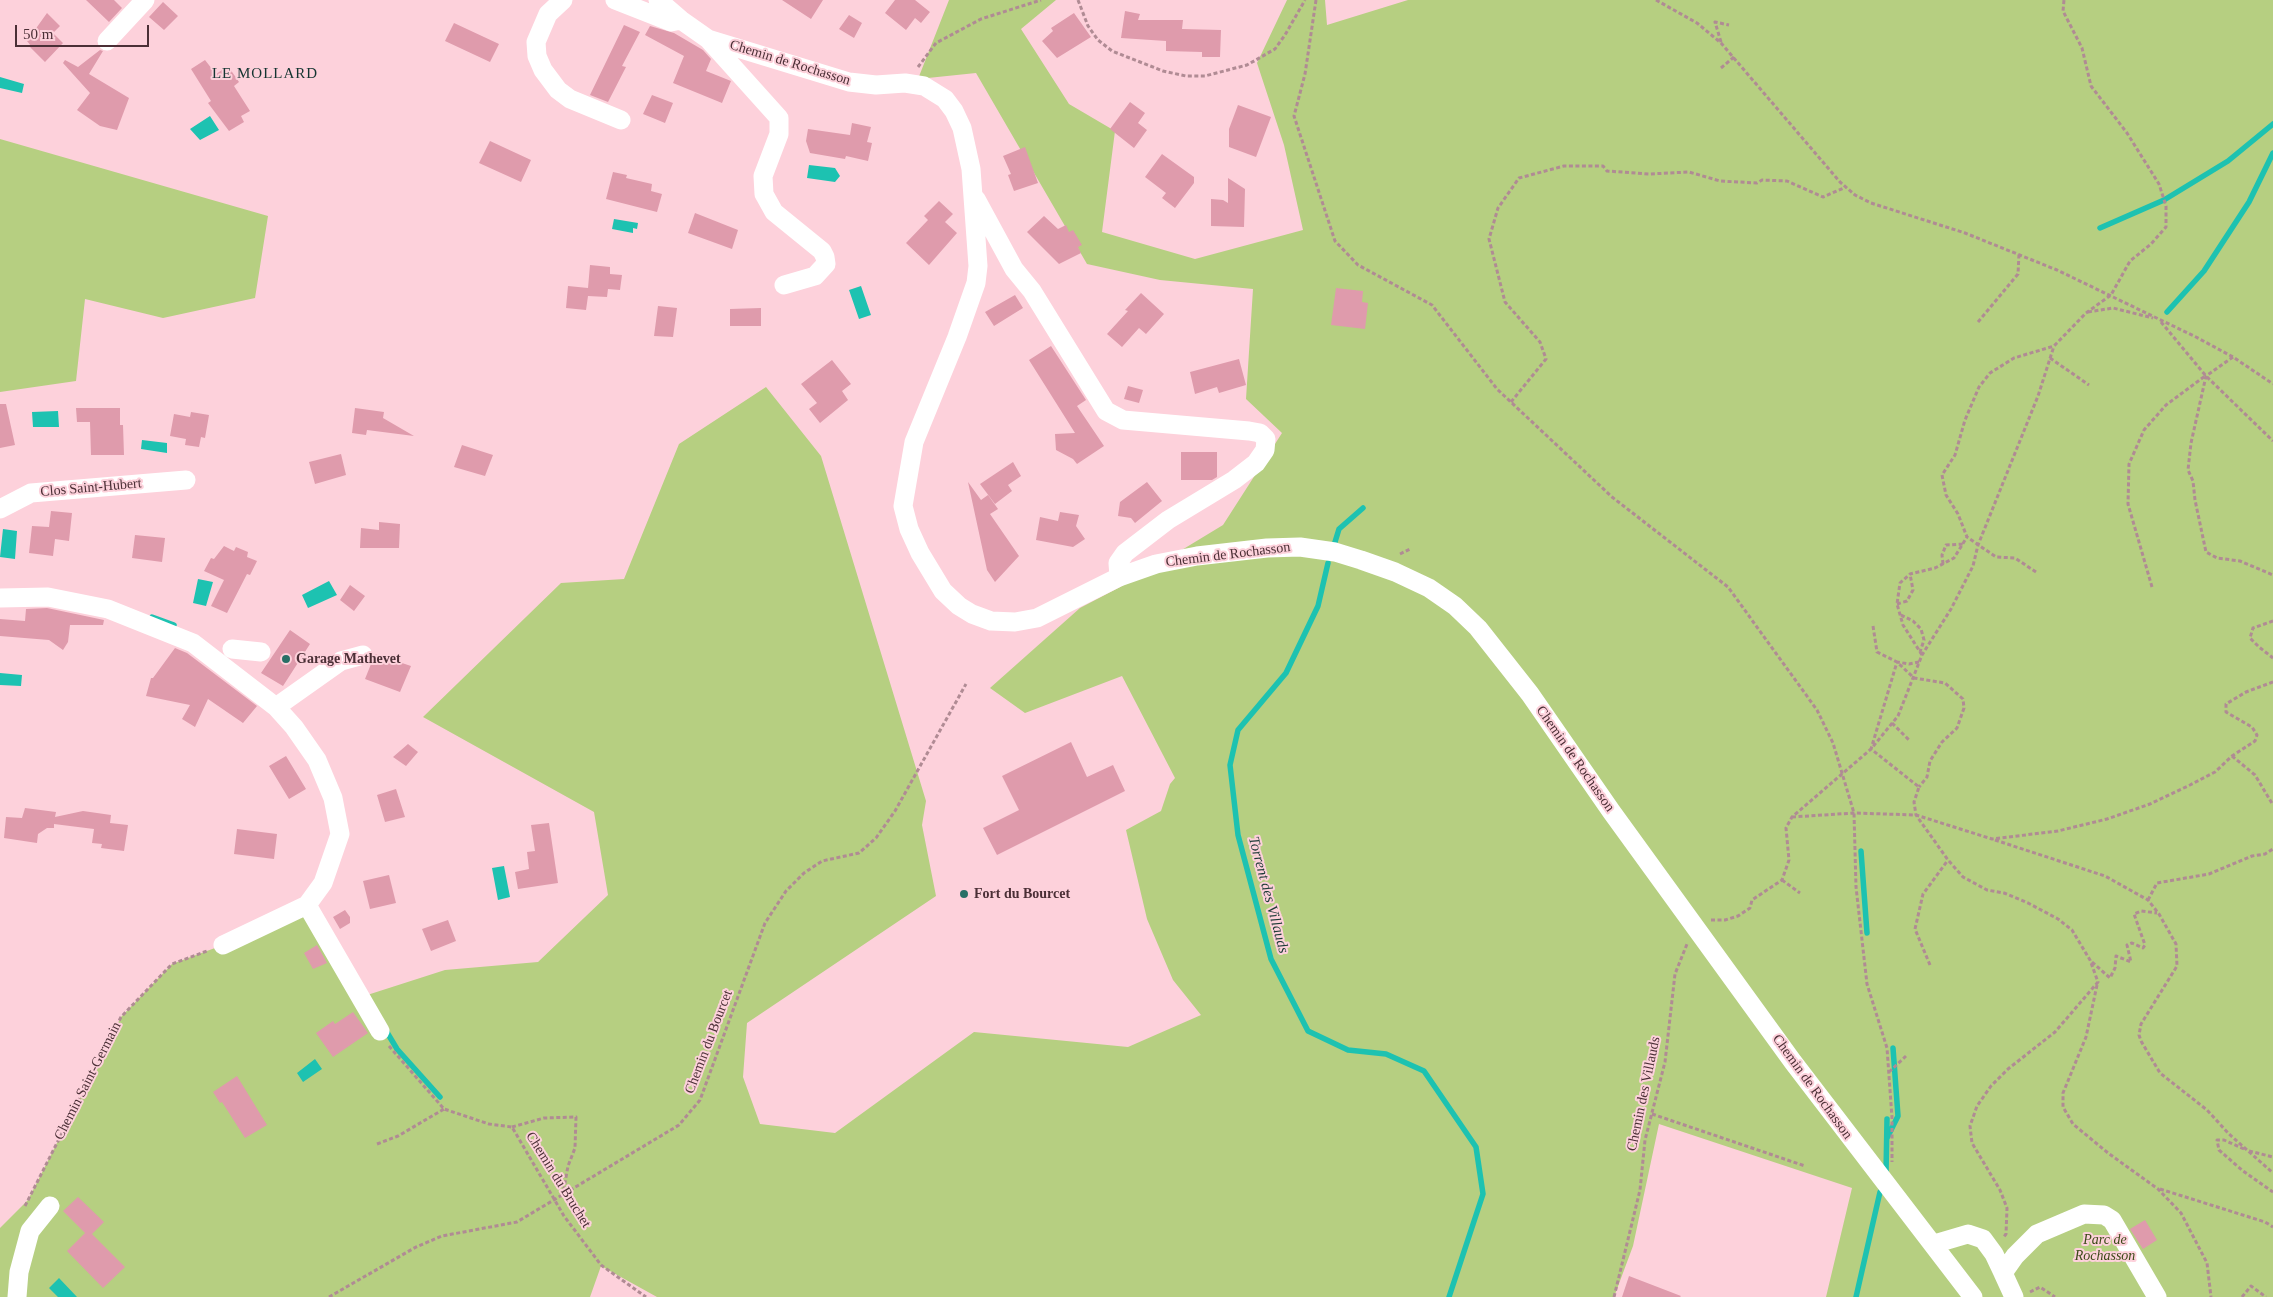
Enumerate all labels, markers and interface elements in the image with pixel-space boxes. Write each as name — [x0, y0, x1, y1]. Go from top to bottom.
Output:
scale bar — [18, 15, 151, 47]
text: 50 m — [23, 26, 53, 42]
street label: Chemin de Rochasson — [728, 37, 852, 89]
district label: LE MOLLARD — [211, 65, 319, 83]
street label: Clos Saint-Hubert — [40, 475, 142, 501]
street label: Chemin de Rochasson — [1165, 539, 1291, 571]
place label: Garage Mathevet — [296, 651, 401, 667]
marker: Garage Mathevet — [280, 653, 292, 665]
street label: Chemin de Rochasson — [1532, 703, 1618, 815]
water label: Torrent des Villauds — [1244, 835, 1292, 955]
place label: Fort du Bourcet — [974, 886, 1070, 902]
marker: Fort du Bourcet — [958, 888, 970, 900]
street label: Chemin du Bourcet — [682, 988, 736, 1096]
street label: Chemin Saint-Germain — [51, 1019, 125, 1143]
street label: Chemin de Rochasson — [1768, 1031, 1856, 1143]
street label: Chemin des Villauds — [1624, 1035, 1664, 1153]
street label: Chemin du Bruchet — [522, 1129, 594, 1231]
park label: Parc de Rochasson — [2075, 1232, 2135, 1264]

